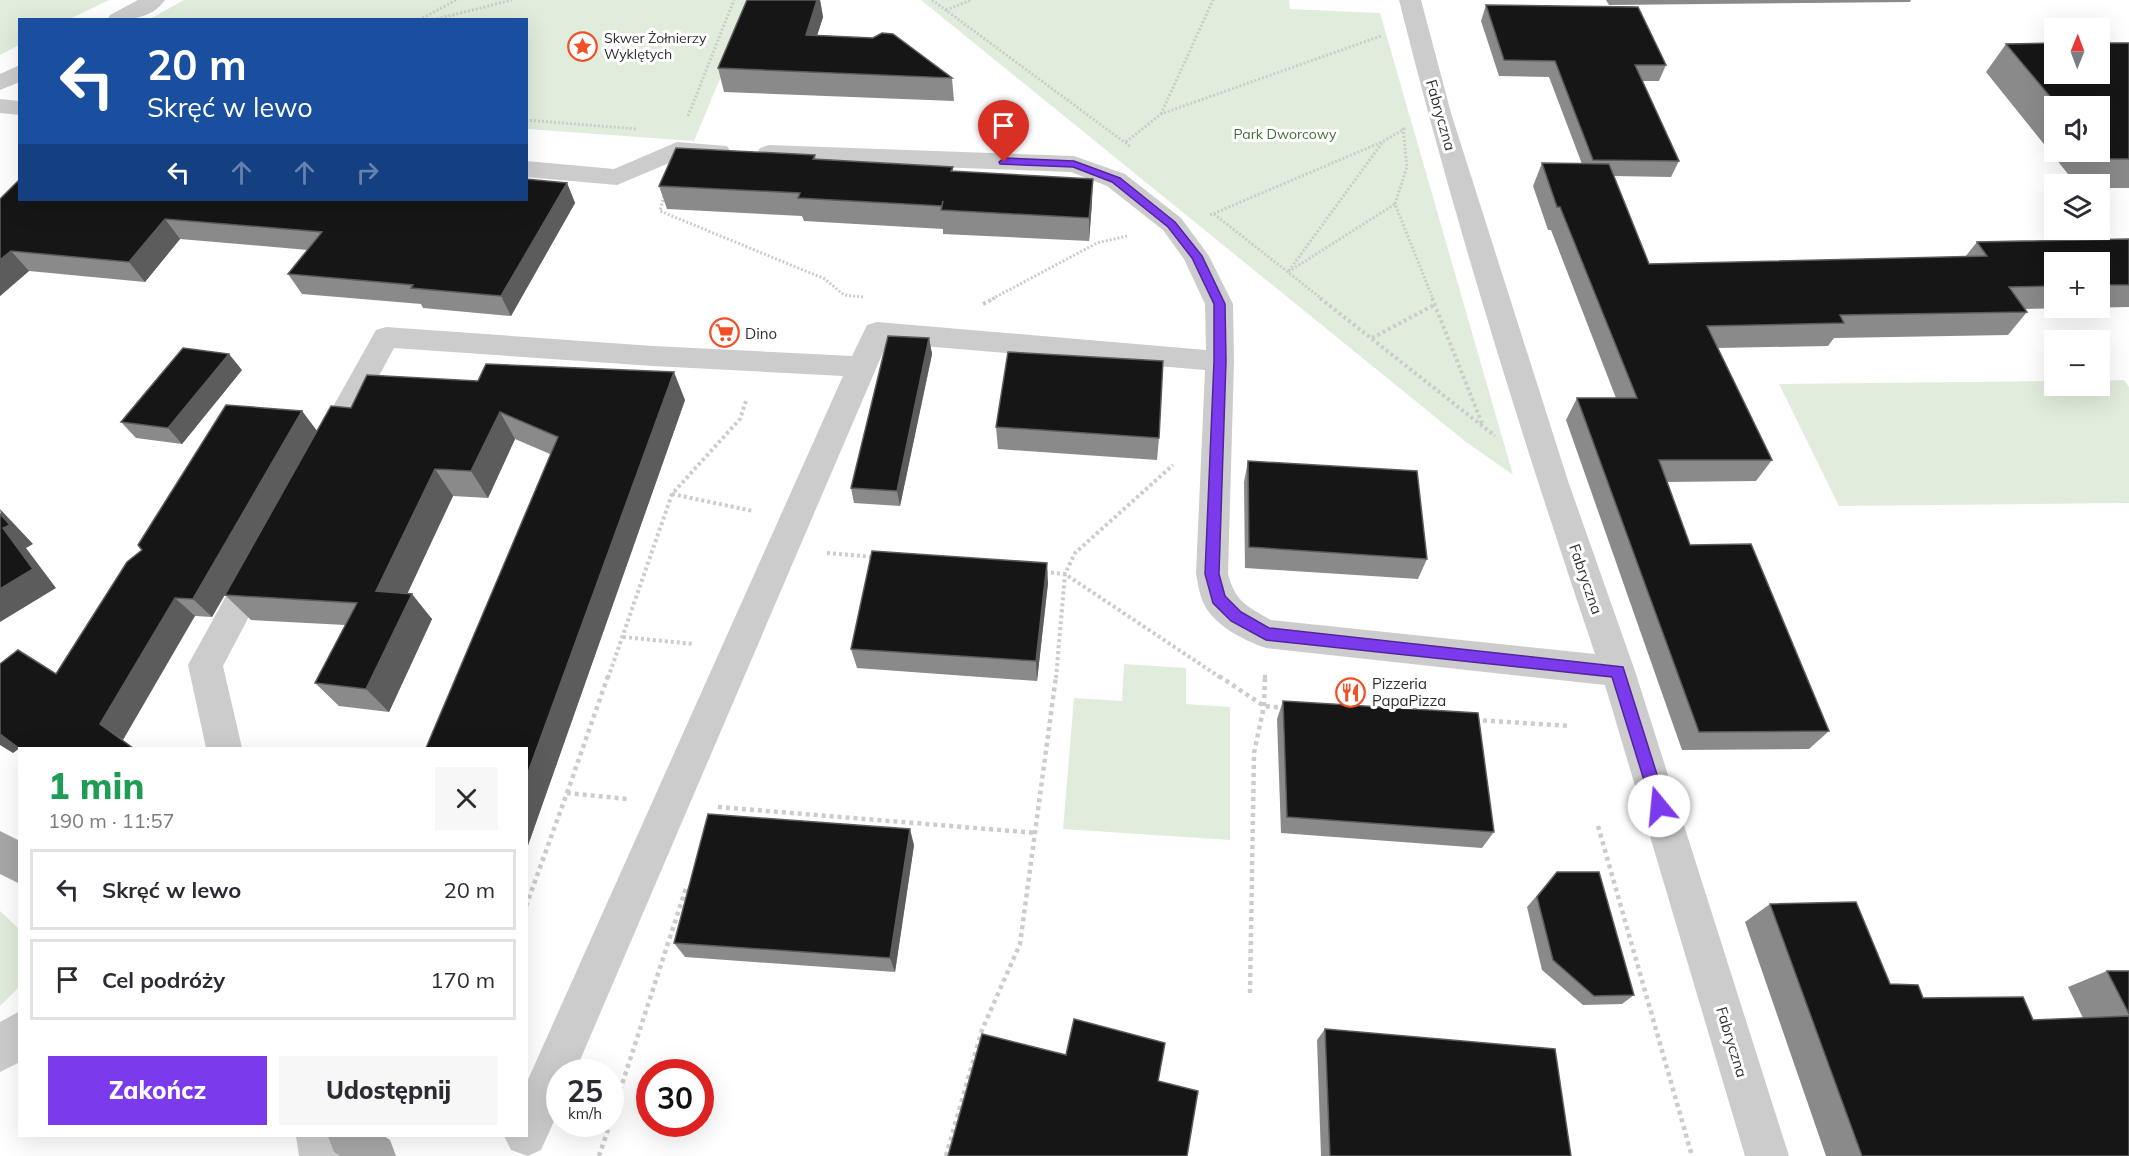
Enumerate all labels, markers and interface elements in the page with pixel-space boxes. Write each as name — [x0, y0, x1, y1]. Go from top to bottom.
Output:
north arrow — [2044, 18, 2110, 84]
map controls — [2044, 18, 2110, 396]
place label: Skwer Żołnierzy Wyklętych — [604, 29, 707, 63]
place icon: Skwer Żołnierzy Wyklętych — [567, 30, 599, 62]
text: 20 m — [147, 38, 247, 91]
icon: left — [48, 42, 126, 120]
street label: Fabryczna — [1422, 77, 1460, 153]
text: Skręć w lewo — [147, 90, 313, 124]
button: sound — [2044, 96, 2110, 162]
pin — [978, 100, 1029, 162]
icon: arrive — [987, 109, 1020, 142]
park label: Park Dworcowy — [1233, 125, 1337, 143]
icon: left — [162, 156, 195, 189]
icon: ahead — [225, 156, 258, 189]
icon: ahead — [288, 156, 321, 189]
icon: right — [351, 156, 384, 189]
button: layers — [2044, 174, 2110, 240]
button: + — [2044, 252, 2110, 318]
supermarket icon: Dino — [708, 317, 740, 349]
place label: Dino — [745, 324, 777, 343]
button: − — [2044, 330, 2110, 396]
street label: Fabryczna — [1565, 541, 1607, 617]
place label: Pizzeria PapaPizza — [1372, 674, 1446, 710]
restaurant icon: Pizzeria PapaPizza — [1335, 676, 1367, 708]
text: 1 min — [48, 763, 144, 808]
button: close — [435, 767, 498, 830]
position arrow — [1627, 774, 1691, 838]
text: 190 m · 11:57 — [48, 808, 174, 833]
icon: left — [51, 873, 84, 906]
text: Skręć w lewo — [102, 876, 241, 904]
text: 20 m — [444, 876, 495, 904]
icon: arrive — [51, 963, 84, 996]
text: Cel podróży — [102, 966, 225, 994]
text: 170 m — [430, 966, 495, 994]
street label: Fabryczna — [1712, 1004, 1752, 1080]
button: Zakończ — [48, 1056, 267, 1125]
button: Udostępnij — [279, 1056, 498, 1125]
speed limit sign: 30 — [636, 1059, 714, 1137]
text: 25 — [567, 1072, 603, 1110]
text: km/h — [568, 1104, 602, 1123]

